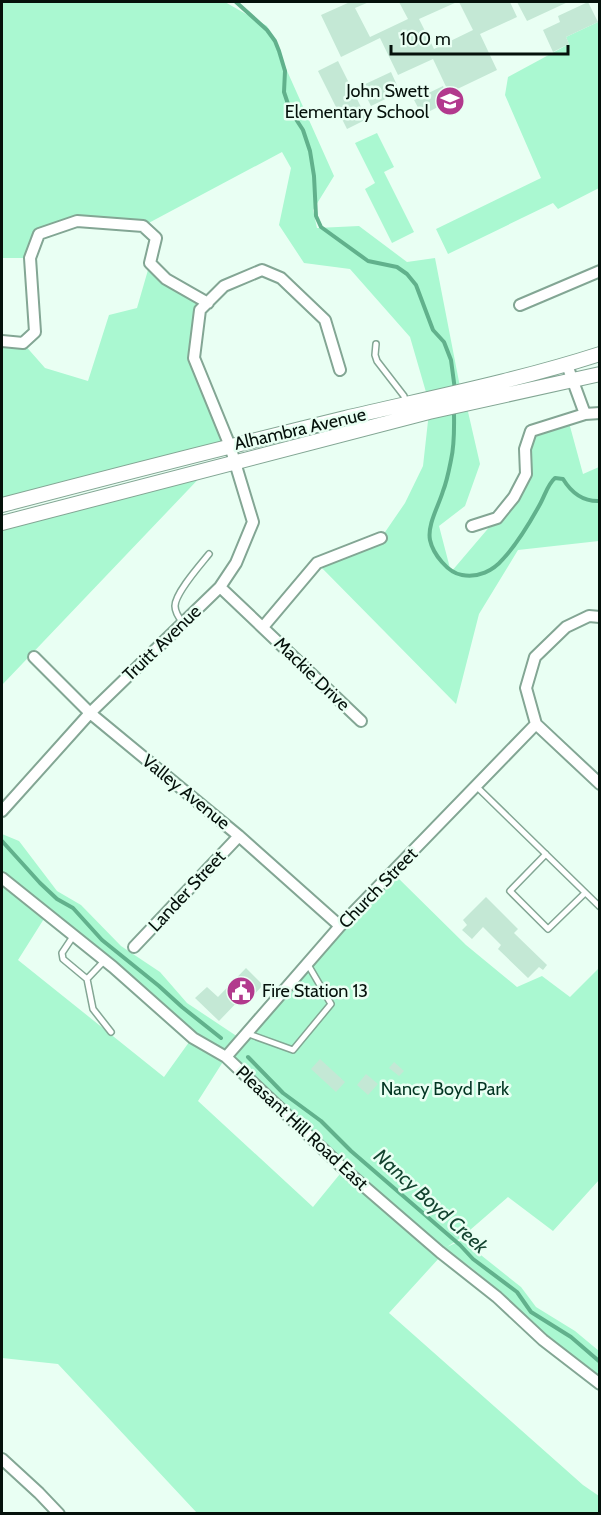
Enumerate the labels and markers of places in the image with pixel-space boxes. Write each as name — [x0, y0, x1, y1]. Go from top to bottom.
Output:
place label: John Swett Elementary School — [285, 80, 430, 123]
school or university icon: John Swett Elementary School — [434, 85, 466, 117]
public building icon: Fire Station 13 — [225, 975, 257, 1007]
place label: Fire Station 13 — [262, 980, 368, 1002]

